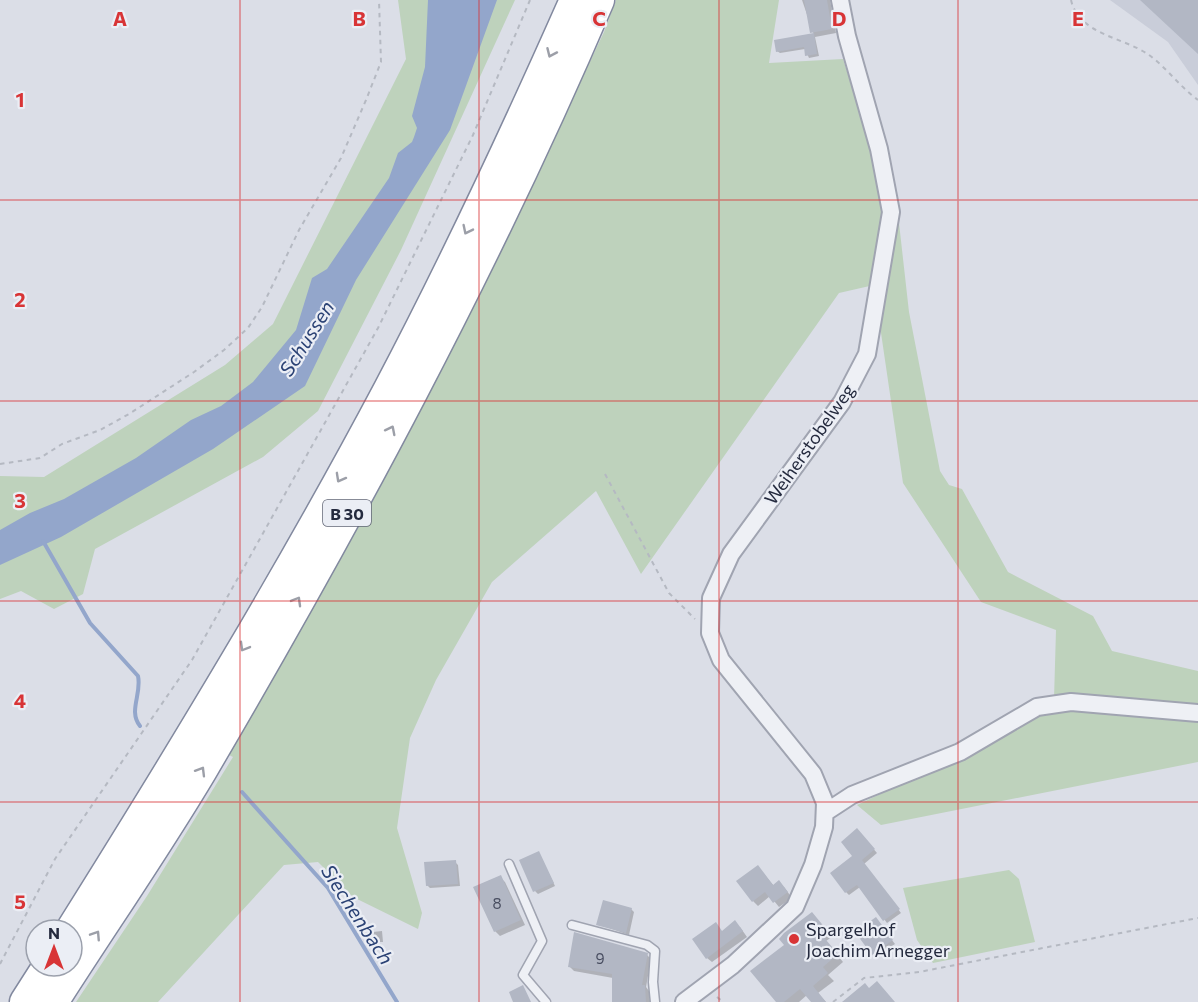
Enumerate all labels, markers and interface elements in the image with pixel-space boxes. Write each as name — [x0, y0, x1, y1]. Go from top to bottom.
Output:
text: A — [113, 6, 127, 30]
text: B — [352, 6, 366, 30]
text: C — [592, 6, 606, 30]
text: D — [832, 6, 846, 30]
text: E — [1072, 6, 1084, 30]
one-way arrow — [546, 47, 558, 58]
text: 1 — [15, 87, 25, 111]
one-way arrow — [463, 223, 475, 234]
text: 2 — [14, 287, 26, 311]
water label: Schussen — [273, 296, 339, 380]
street label: Weiherstobelweg — [759, 379, 859, 509]
one-way arrow — [384, 426, 395, 437]
one-way arrow — [336, 471, 347, 482]
text: 3 — [14, 488, 26, 512]
road number: B 30 — [323, 500, 371, 526]
one-way arrow — [290, 597, 301, 607]
one-way arrow — [239, 641, 251, 651]
text: 4 — [14, 688, 26, 712]
one-way arrow — [193, 767, 205, 777]
water label: Siechenbach — [317, 859, 399, 969]
text: 5 — [14, 889, 26, 913]
house number: 8 — [492, 894, 502, 912]
north arrow — [24, 918, 84, 978]
place label: Spargelhof Joachim Arnegger — [806, 918, 950, 961]
text: N — [48, 923, 60, 942]
one-way arrow — [89, 931, 100, 942]
marker: Spargelhof Joachim Arnegger — [787, 932, 801, 946]
house number: 9 — [595, 949, 605, 967]

